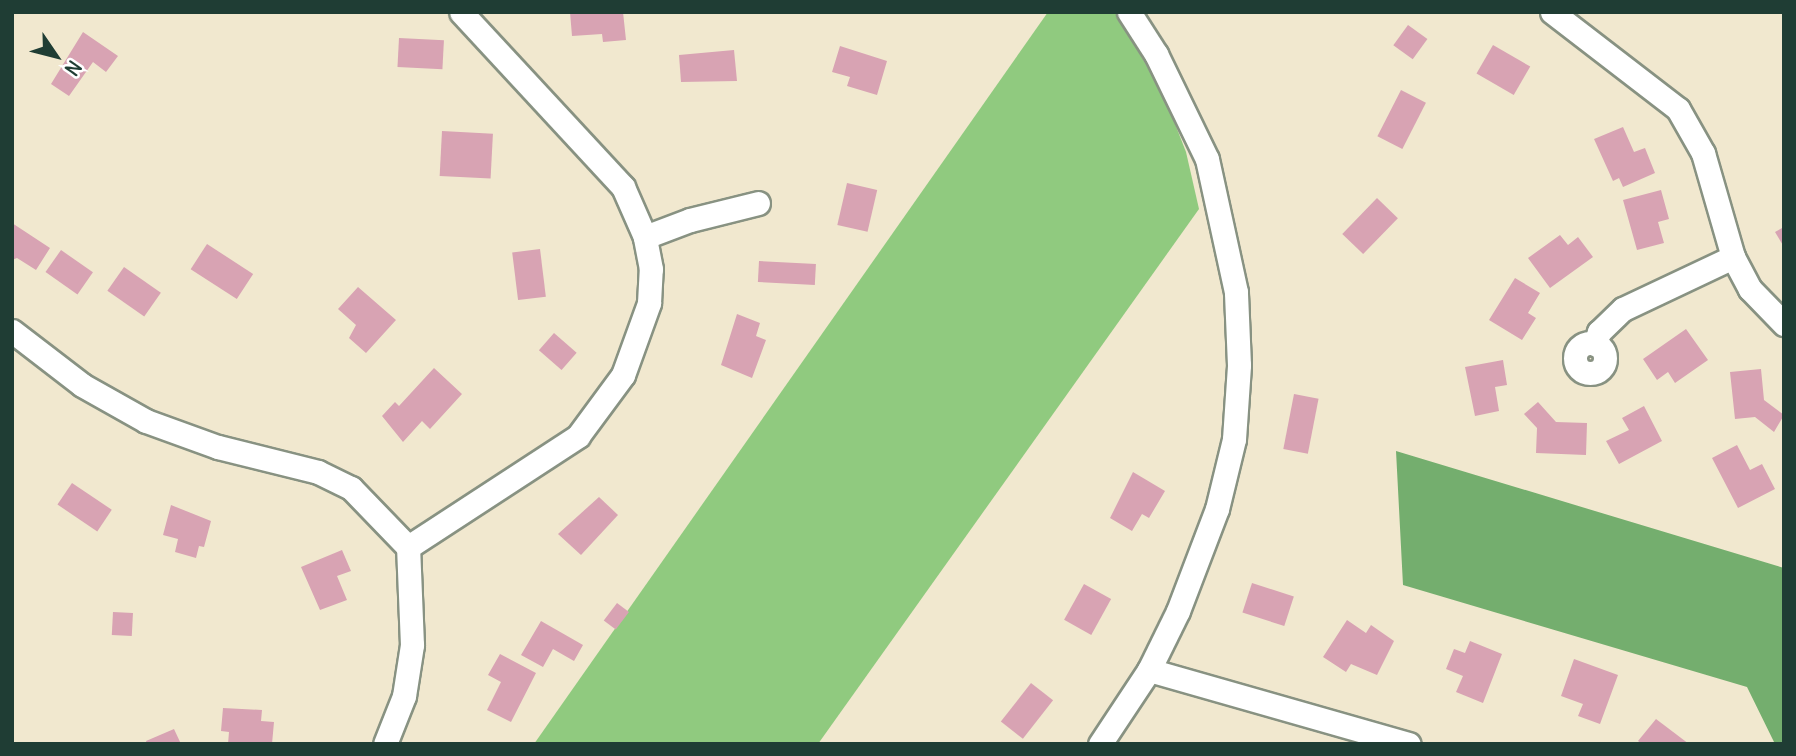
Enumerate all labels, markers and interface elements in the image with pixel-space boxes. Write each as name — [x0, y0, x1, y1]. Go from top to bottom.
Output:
north arrow — [21, 21, 91, 91]
text: N — [60, 56, 87, 80]

